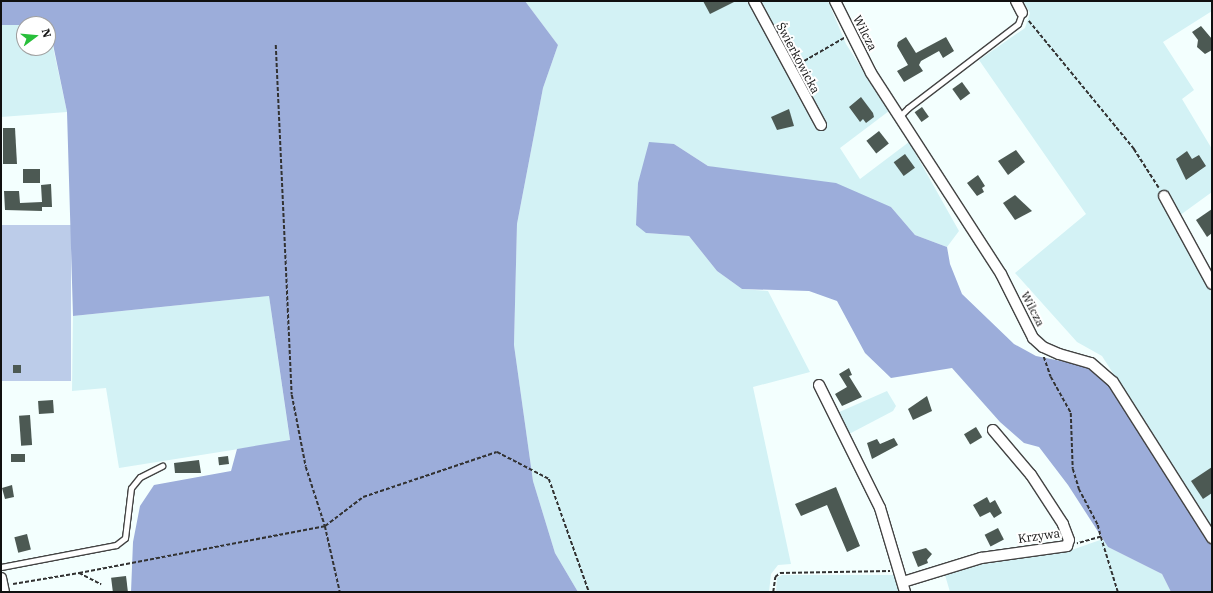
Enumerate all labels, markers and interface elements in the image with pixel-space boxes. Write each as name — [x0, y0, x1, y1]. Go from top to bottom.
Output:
street label: Wilcza — [850, 13, 880, 53]
north arrow — [16, 16, 56, 56]
street label: Świerkowicka — [773, 20, 823, 96]
text: N — [39, 27, 55, 39]
street label: Wilcza — [1018, 289, 1048, 329]
street label: Krzywa — [1017, 526, 1061, 546]

